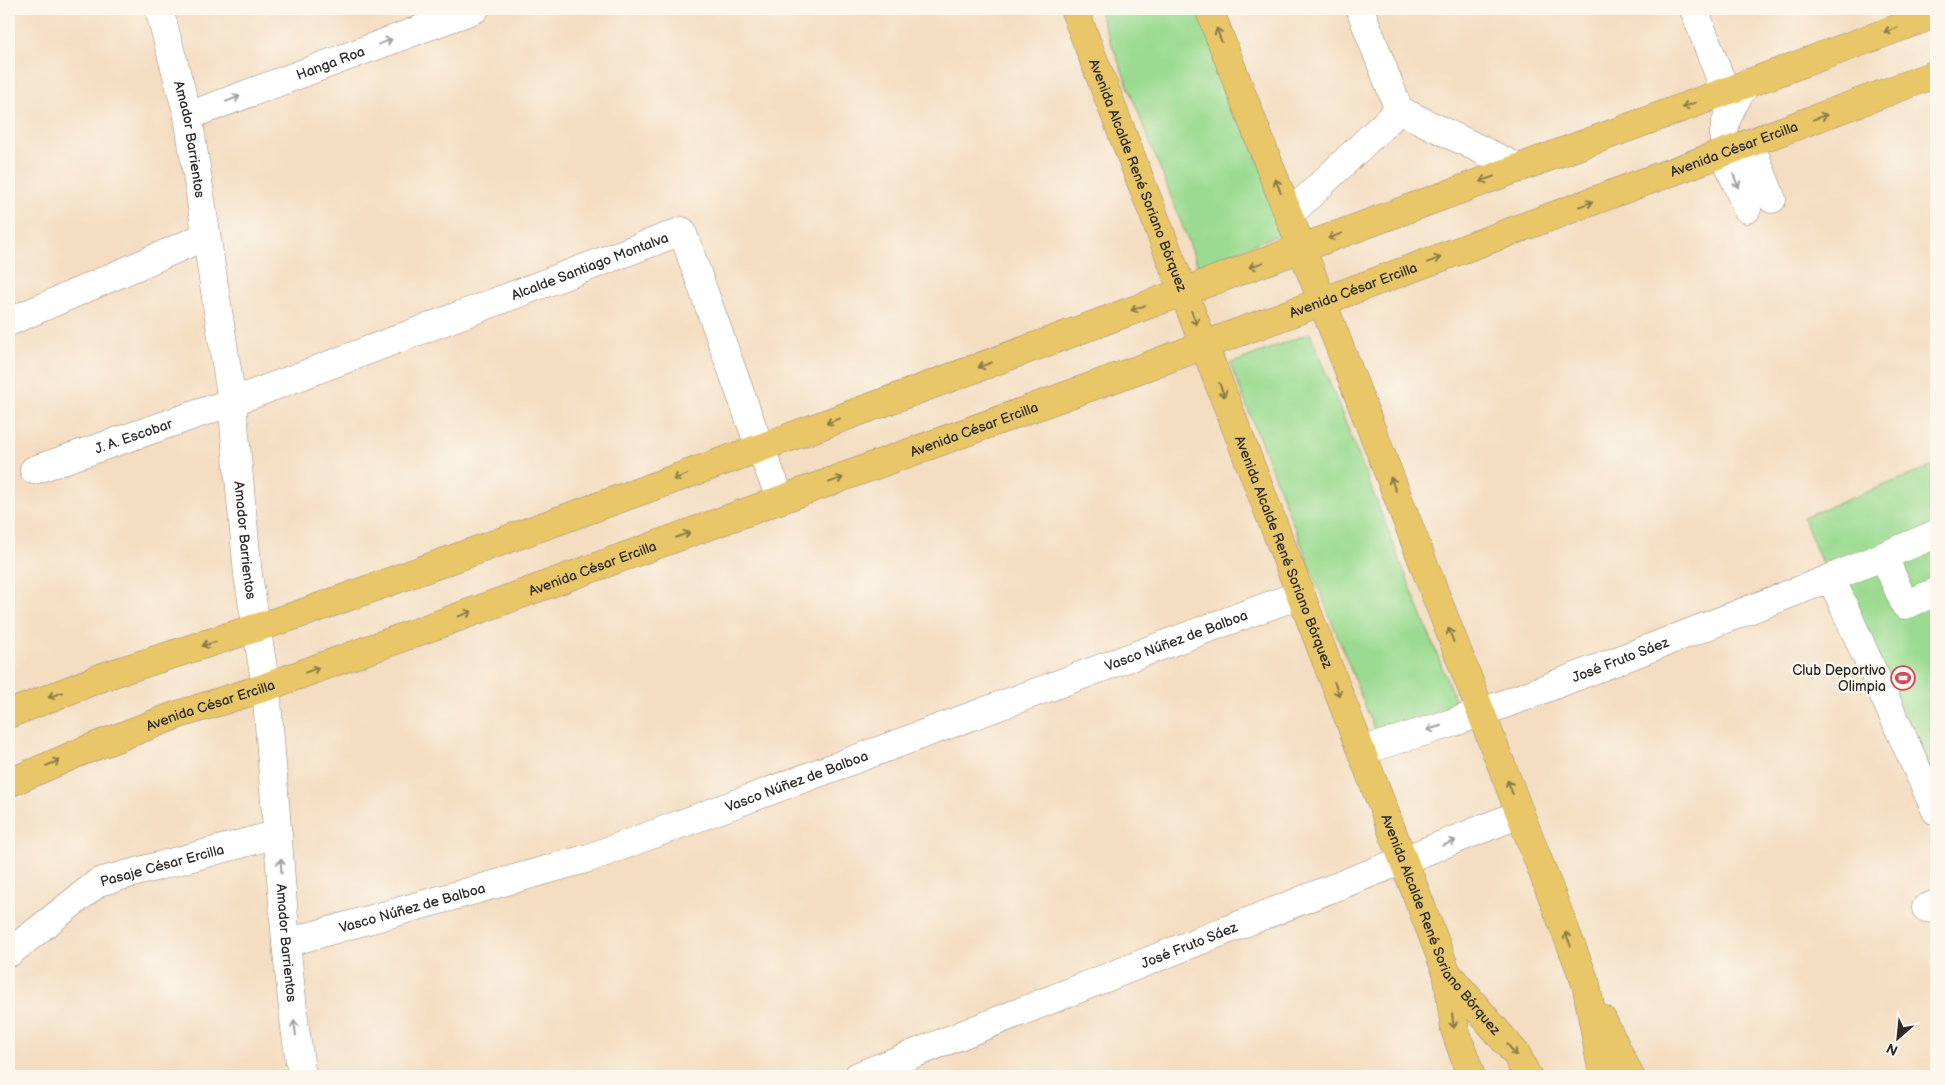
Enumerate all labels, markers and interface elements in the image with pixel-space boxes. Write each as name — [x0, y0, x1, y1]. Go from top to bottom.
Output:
one-way arrow — [1214, 27, 1223, 43]
one-way arrow — [1883, 27, 1898, 36]
one-way arrow — [377, 37, 393, 46]
street label: Hanga Roa — [294, 42, 367, 83]
street label: Avenida Alcalde René Soriano Bórquez — [1086, 56, 1191, 294]
street label: Amador Barrientos — [170, 79, 209, 199]
one-way arrow — [225, 94, 241, 103]
one-way arrow — [1682, 101, 1697, 110]
one-way arrow — [1812, 112, 1828, 121]
street label: Avenida César Ercilla — [1668, 117, 1800, 180]
one-way arrow — [1732, 173, 1741, 188]
one-way arrow — [1480, 175, 1495, 184]
one-way arrow — [1273, 179, 1282, 194]
one-way arrow — [1578, 199, 1593, 208]
street label: Alcalde Santiago Montalva — [509, 228, 671, 304]
one-way arrow — [1328, 232, 1343, 241]
one-way arrow — [1425, 255, 1441, 264]
street label: Avenida César Ercilla — [1287, 258, 1419, 321]
one-way arrow — [1249, 261, 1264, 270]
one-way arrow — [1131, 304, 1146, 313]
one-way arrow — [1190, 310, 1199, 325]
one-way arrow — [978, 361, 994, 370]
one-way arrow — [1218, 382, 1227, 397]
street label: Avenida César Ercilla — [908, 398, 1040, 460]
street label: J. A. Escobar — [92, 414, 175, 457]
one-way arrow — [826, 417, 841, 426]
street label: Avenida Alcalde René Soriano Bórquez — [1231, 433, 1337, 671]
one-way arrow — [673, 473, 689, 482]
one-way arrow — [828, 475, 843, 484]
one-way arrow — [1387, 477, 1397, 492]
street label: Amador Barrientos — [231, 480, 260, 601]
one-way arrow — [675, 530, 690, 539]
street label: Avenida César Ercilla — [526, 537, 659, 599]
street label: Vasco Núñez de Balboa — [1102, 606, 1250, 675]
one-way arrow — [456, 609, 472, 618]
one-way arrow — [1446, 628, 1455, 644]
street label: José Fruto Sáez — [1569, 633, 1671, 686]
one-way arrow — [201, 640, 217, 649]
place label: Club Deportivo Olimpia — [1792, 662, 1886, 695]
one-way arrow — [304, 665, 319, 674]
sports icon: Club Deportivo Olimpia — [1890, 665, 1916, 691]
street label: Avenida César Ercilla — [143, 676, 277, 735]
one-way arrow — [1333, 681, 1342, 696]
one-way arrow — [47, 691, 63, 700]
one-way arrow — [1427, 724, 1443, 733]
street label: Vasco Núñez de Balboa — [723, 747, 870, 815]
one-way arrow — [46, 758, 61, 767]
one-way arrow — [1504, 780, 1514, 795]
street label: Avenida Alcalde René Soriano Bórquez — [1378, 812, 1505, 1038]
one-way arrow — [1441, 837, 1456, 847]
street label: Pasaje César Ercilla — [98, 840, 226, 890]
one-way arrow — [276, 858, 285, 874]
street label: Vasco Núñez de Balboa — [337, 879, 487, 936]
street label: Amador Barrientos — [273, 883, 301, 1003]
street label: José Fruto Sáez — [1138, 918, 1240, 972]
one-way arrow — [1563, 932, 1572, 947]
north arrow — [1872, 1012, 1922, 1062]
one-way arrow — [1449, 1013, 1459, 1029]
one-way arrow — [290, 1020, 300, 1036]
text: N — [1884, 1039, 1901, 1059]
one-way arrow — [1507, 1043, 1518, 1056]

